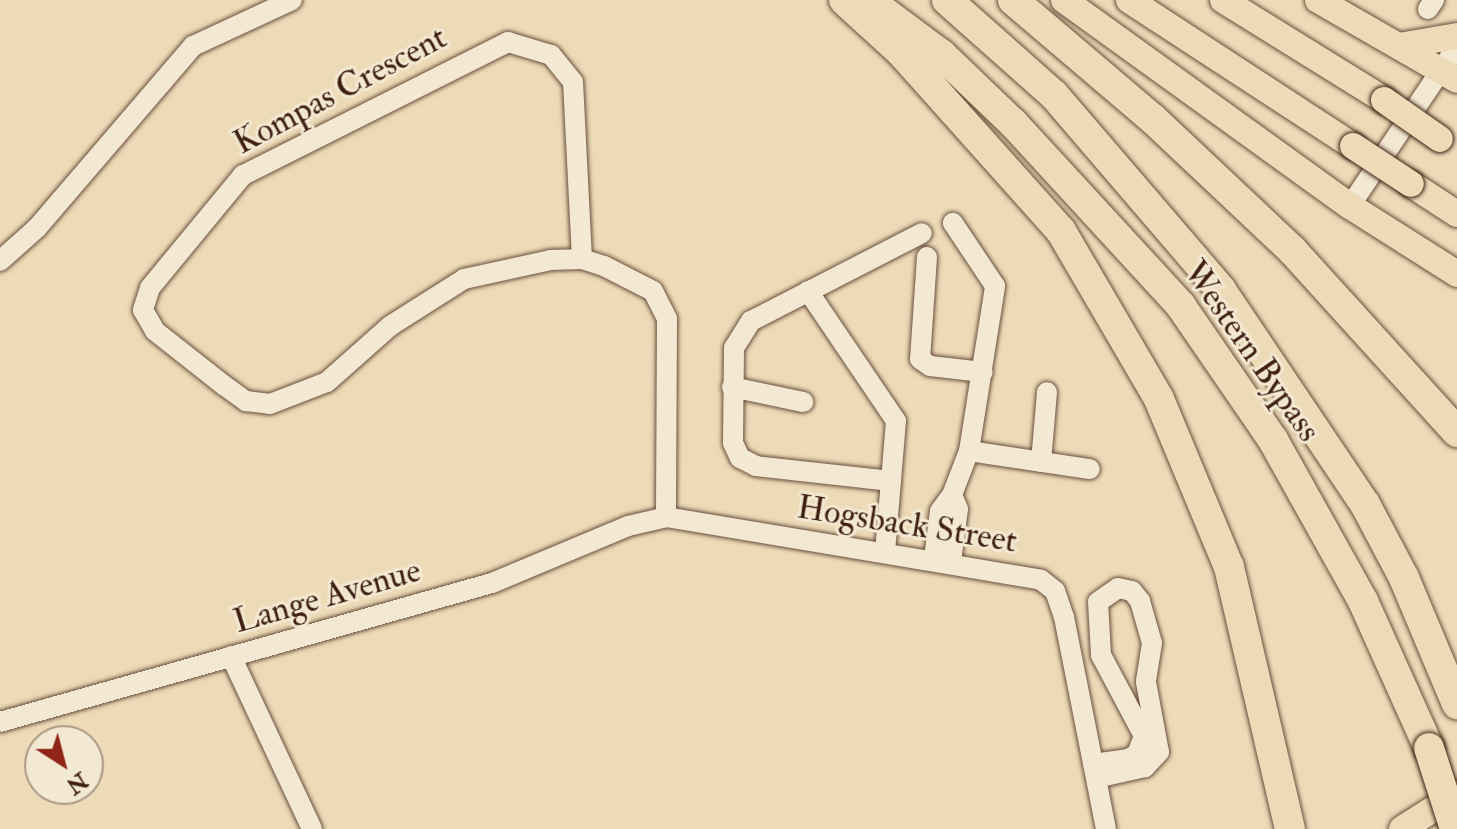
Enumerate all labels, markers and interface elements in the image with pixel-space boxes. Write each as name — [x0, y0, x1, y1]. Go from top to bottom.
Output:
street label: Kompas Crescent — [227, 17, 453, 163]
street label: Western Bypass — [1175, 253, 1329, 449]
street label: Hogsback Street — [794, 486, 1020, 562]
street label: Lange Avenue — [229, 550, 425, 642]
north arrow — [24, 725, 104, 805]
text: N — [61, 766, 93, 800]

